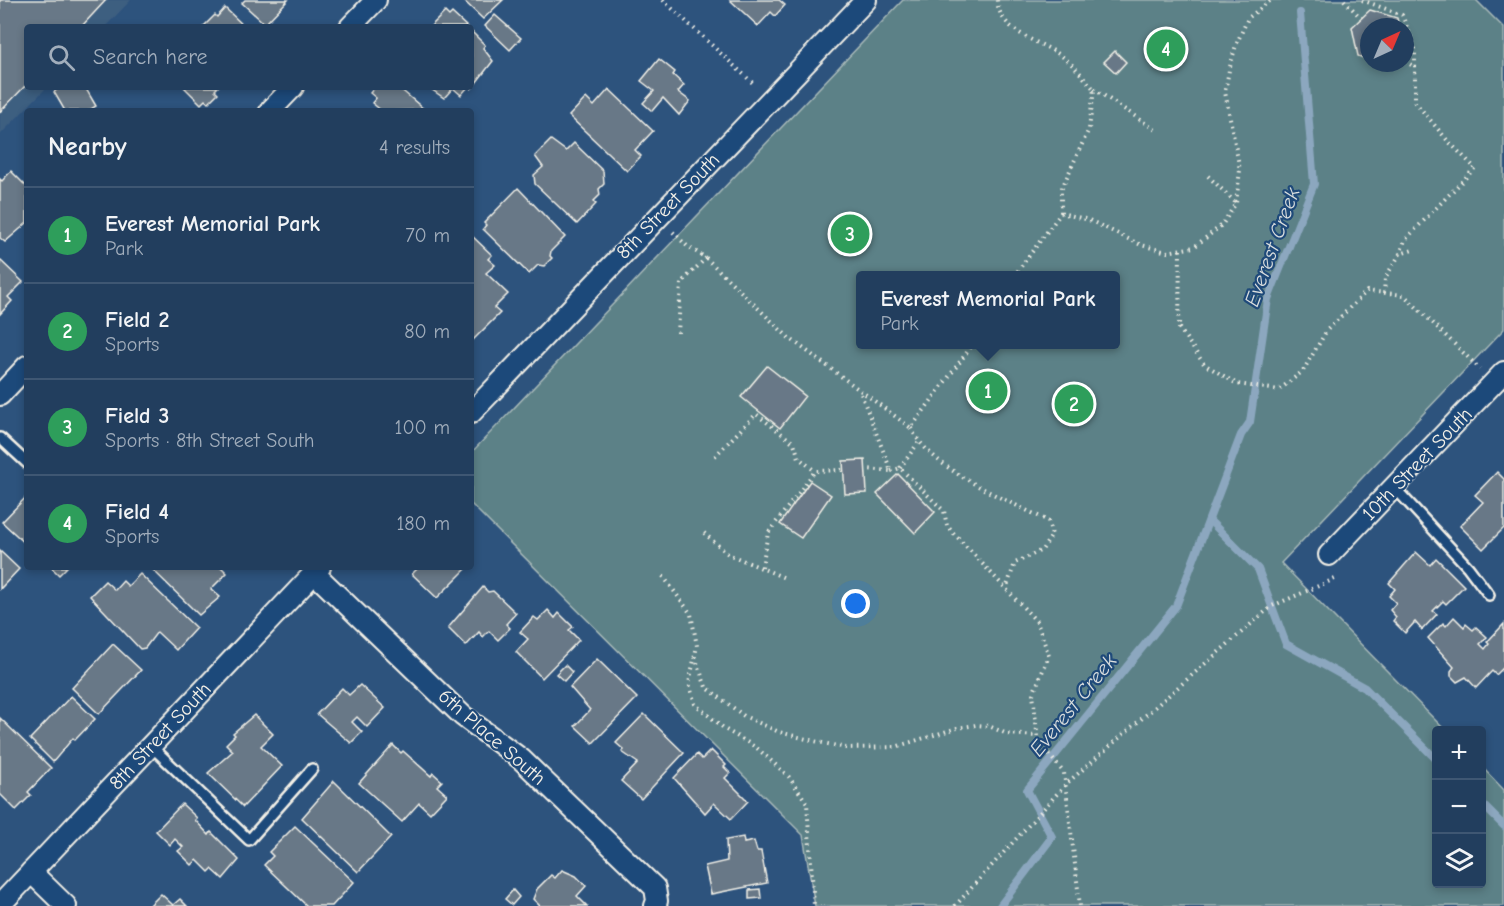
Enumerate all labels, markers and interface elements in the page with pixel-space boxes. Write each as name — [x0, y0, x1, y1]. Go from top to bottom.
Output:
north arrow — [1360, 18, 1414, 72]
search box — [24, 24, 474, 90]
pin: 4 — [1146, 26, 1186, 72]
icon: search — [45, 41, 78, 74]
text: Search here — [93, 44, 208, 70]
text: Nearby — [48, 132, 127, 162]
text: 4 results — [379, 136, 450, 159]
street label: 8th Street South — [612, 148, 724, 264]
water label: Everest Creek — [1239, 184, 1305, 310]
text: Everest Memorial Park — [105, 211, 320, 237]
pin: 3 — [830, 212, 870, 256]
text: 1 — [64, 224, 71, 247]
text: 70 m — [405, 224, 450, 247]
text: Park — [105, 237, 143, 260]
popup — [856, 271, 1120, 349]
text: Everest Memorial Park — [881, 286, 1096, 312]
text: Field 2 — [105, 307, 169, 333]
text: Park — [881, 312, 919, 335]
text: 2 — [63, 320, 72, 343]
text: 80 m — [404, 320, 450, 343]
text: Sports — [105, 333, 159, 356]
pin: 1 — [968, 368, 1008, 414]
pin: 2 — [1054, 382, 1094, 426]
text: Field 3 — [105, 403, 169, 429]
street label: 10th Street South — [1357, 403, 1477, 525]
text: 3 — [63, 416, 72, 439]
text: 100 m — [395, 416, 450, 439]
text: Sports · 8th Street South — [105, 429, 315, 452]
text: Field 4 — [105, 499, 169, 525]
text: 4 — [63, 512, 72, 535]
text: 180 m — [396, 512, 450, 535]
text: Sports — [105, 525, 159, 548]
your location — [841, 589, 870, 618]
water label: Everest Creek — [1024, 648, 1122, 761]
street label: 8th Street South — [104, 678, 216, 794]
street label: 6th Place South — [434, 684, 550, 790]
map controls — [1432, 726, 1486, 888]
button: + — [1432, 726, 1486, 780]
button: − — [1432, 780, 1486, 834]
button: layers — [1432, 834, 1486, 888]

